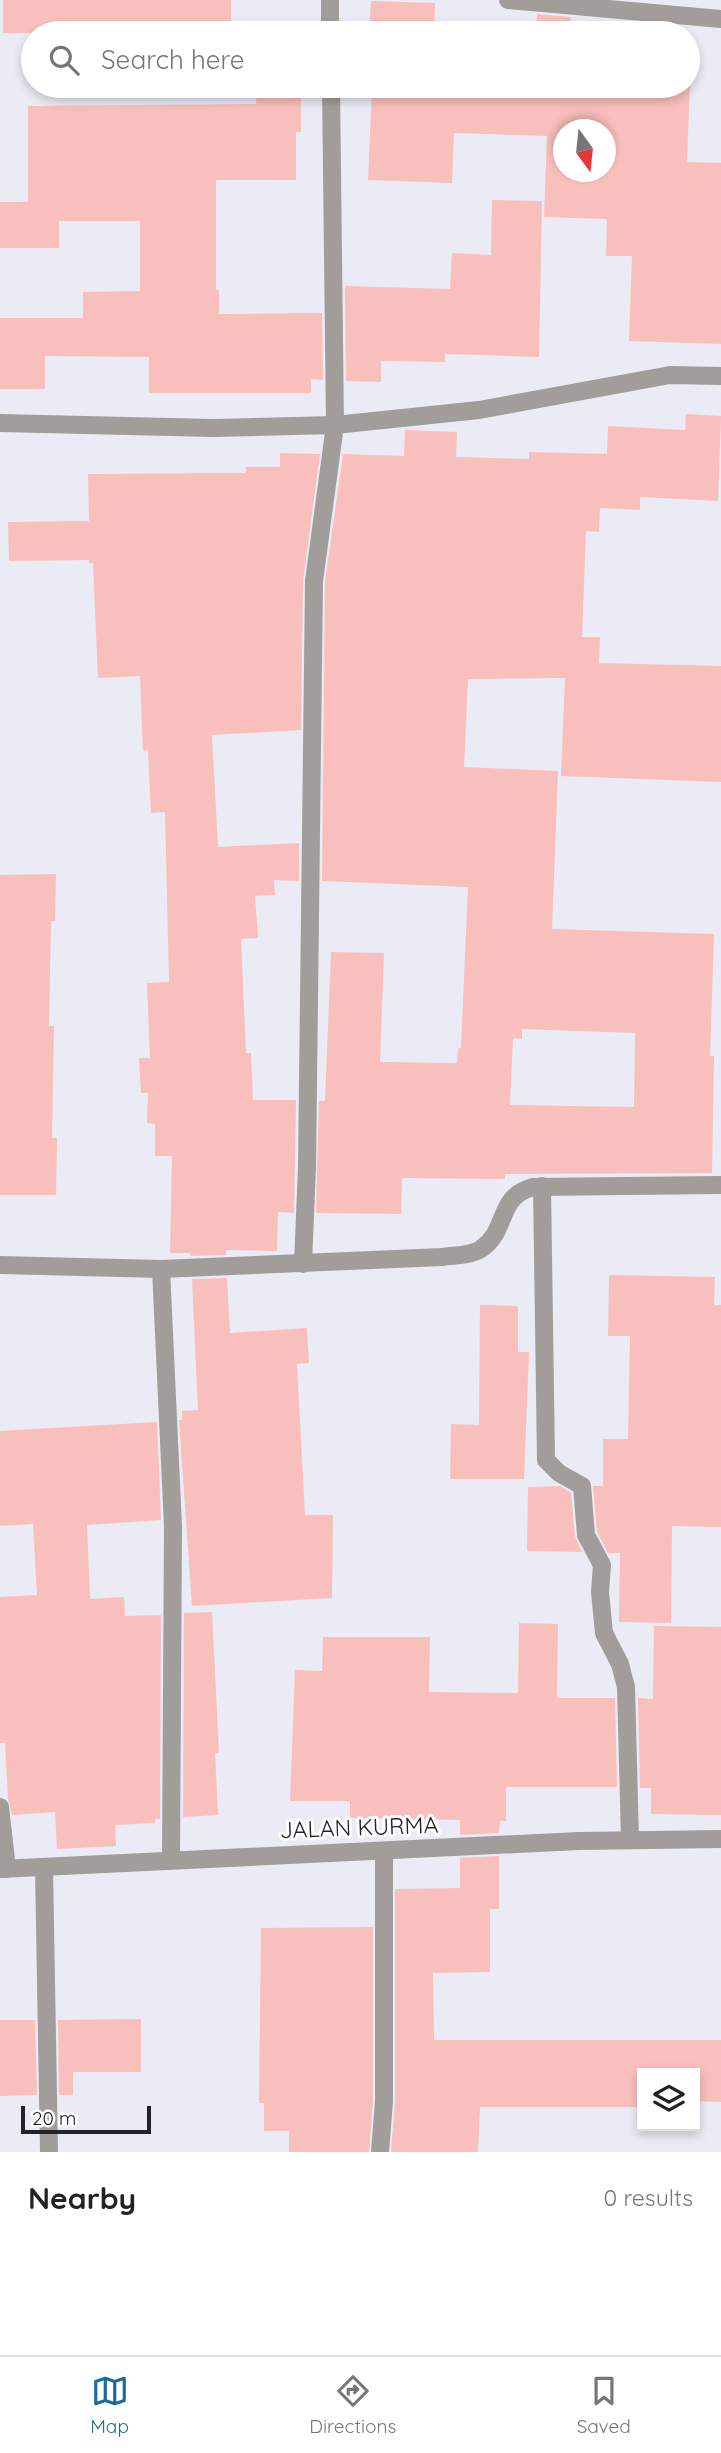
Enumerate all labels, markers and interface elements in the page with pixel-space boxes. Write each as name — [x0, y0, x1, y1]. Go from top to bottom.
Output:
search box — [21, 21, 700, 98]
icon: search — [45, 41, 83, 79]
text: Search here — [101, 43, 245, 76]
north arrow — [553, 119, 616, 182]
street label: JALAN KURMA — [279, 1810, 439, 1844]
map controls — [637, 2068, 700, 2131]
button: layers — [637, 2068, 700, 2131]
scale bar — [21, 2103, 150, 2135]
text: 20 m — [32, 2106, 76, 2130]
text: Nearby — [28, 2179, 136, 2217]
text: 0 results — [604, 2183, 693, 2212]
tab: Map — [90, 2372, 129, 2438]
tab: Directions — [309, 2372, 396, 2438]
tab: Saved — [577, 2372, 631, 2438]

